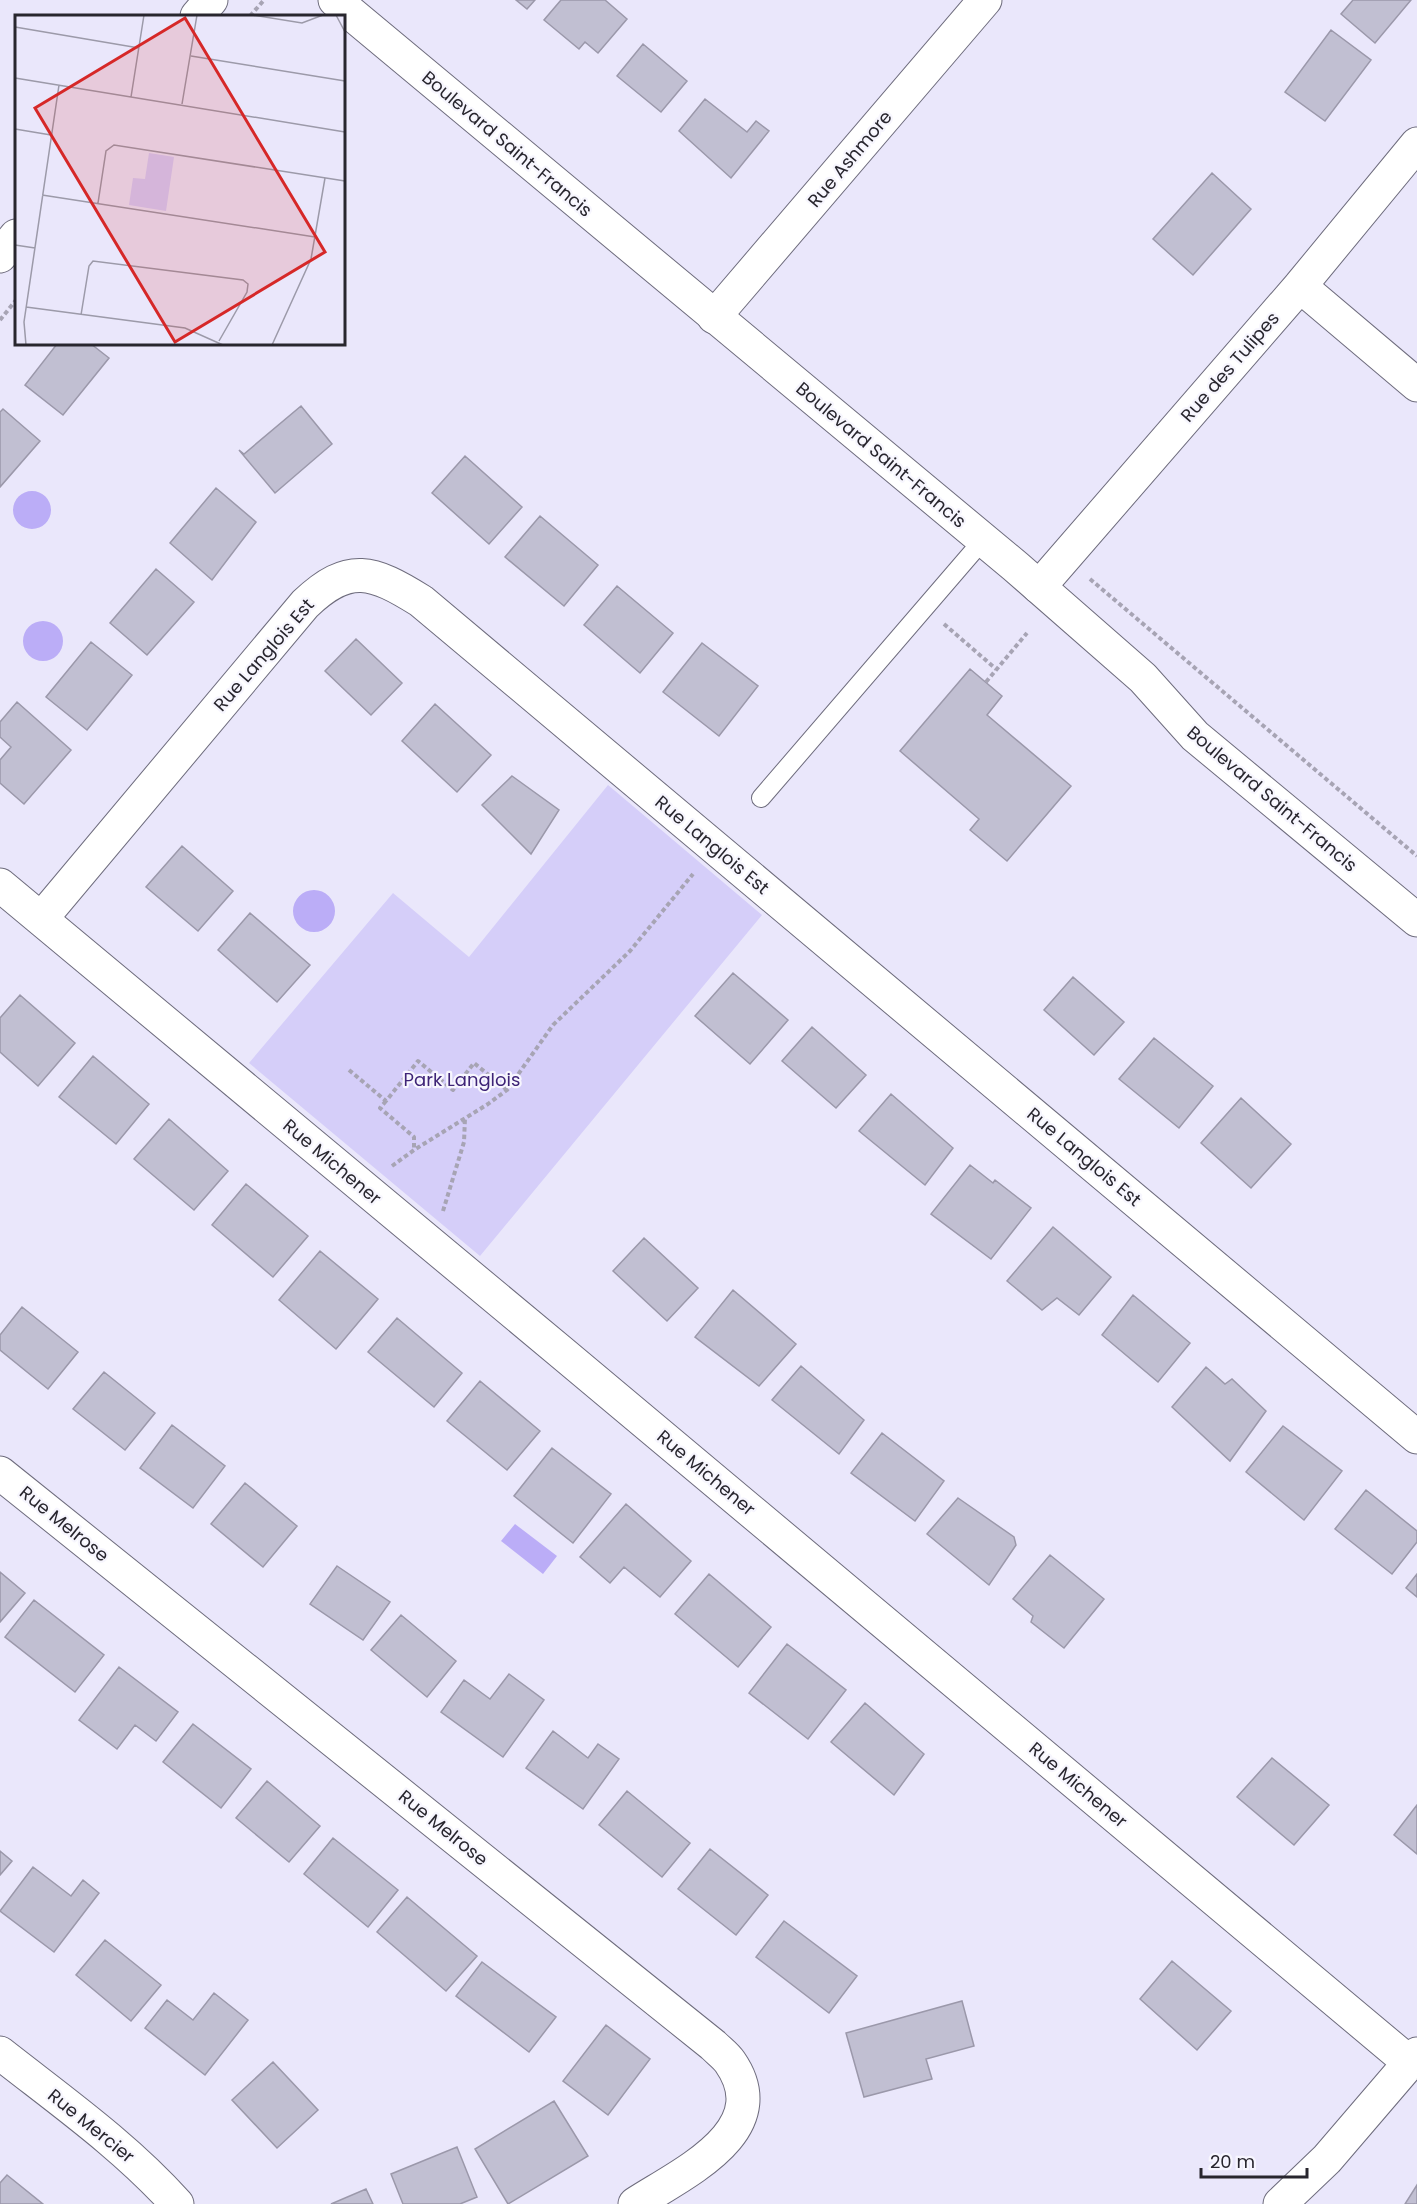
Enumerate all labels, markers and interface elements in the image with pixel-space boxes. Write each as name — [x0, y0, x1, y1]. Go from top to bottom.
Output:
inset map — [15, 15, 345, 345]
street label: Boulevard Saint-Francis — [417, 65, 598, 222]
street label: Rue Ashmore — [802, 105, 898, 212]
street label: Rue des Tulipes — [1175, 306, 1285, 427]
street label: Boulevard Saint-Francis — [791, 376, 972, 533]
street label: Rue Langlois Est — [208, 593, 320, 716]
street label: Boulevard Saint-Francis — [1182, 720, 1363, 877]
street label: Rue Langlois Est — [650, 789, 775, 900]
park label: Park Langlois — [404, 1067, 520, 1092]
street label: Rue Langlois Est — [1022, 1101, 1147, 1212]
street label: Rue Michener — [278, 1113, 387, 1210]
street label: Rue Michener — [652, 1424, 761, 1521]
street label: Rue Melrose — [14, 1480, 114, 1567]
street label: Rue Michener — [1024, 1736, 1133, 1833]
street label: Rue Melrose — [393, 1784, 493, 1871]
street label: Rue Mercier — [43, 2083, 140, 2169]
scale bar — [1201, 2141, 1308, 2179]
text: 20 m — [1210, 2149, 1255, 2174]

